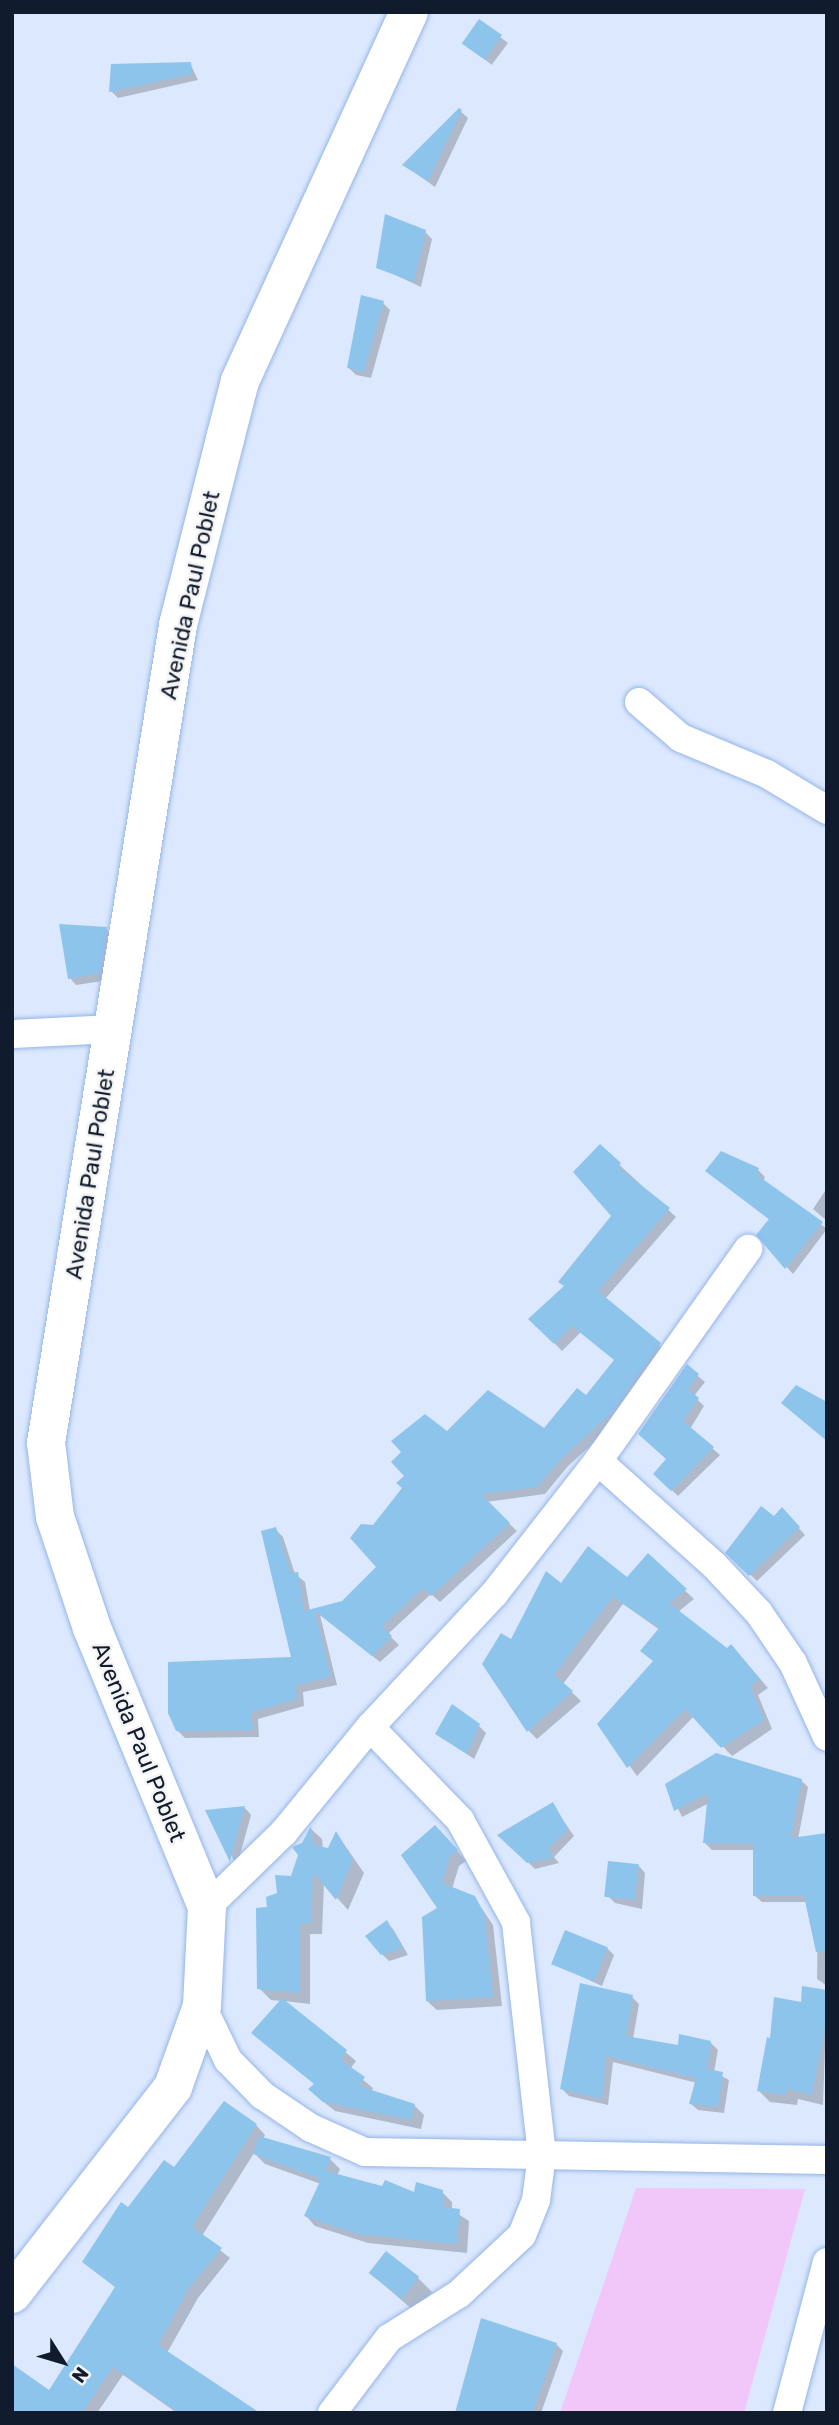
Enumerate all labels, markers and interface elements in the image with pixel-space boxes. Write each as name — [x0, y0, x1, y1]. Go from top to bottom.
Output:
street label: Avenida Paul Poblet — [154, 488, 226, 702]
street label: Avenida Paul Poblet — [60, 1067, 120, 1281]
street label: Avenida Paul Poblet — [86, 1638, 192, 1846]
north arrow — [28, 2327, 98, 2397]
text: N — [67, 2363, 93, 2387]

